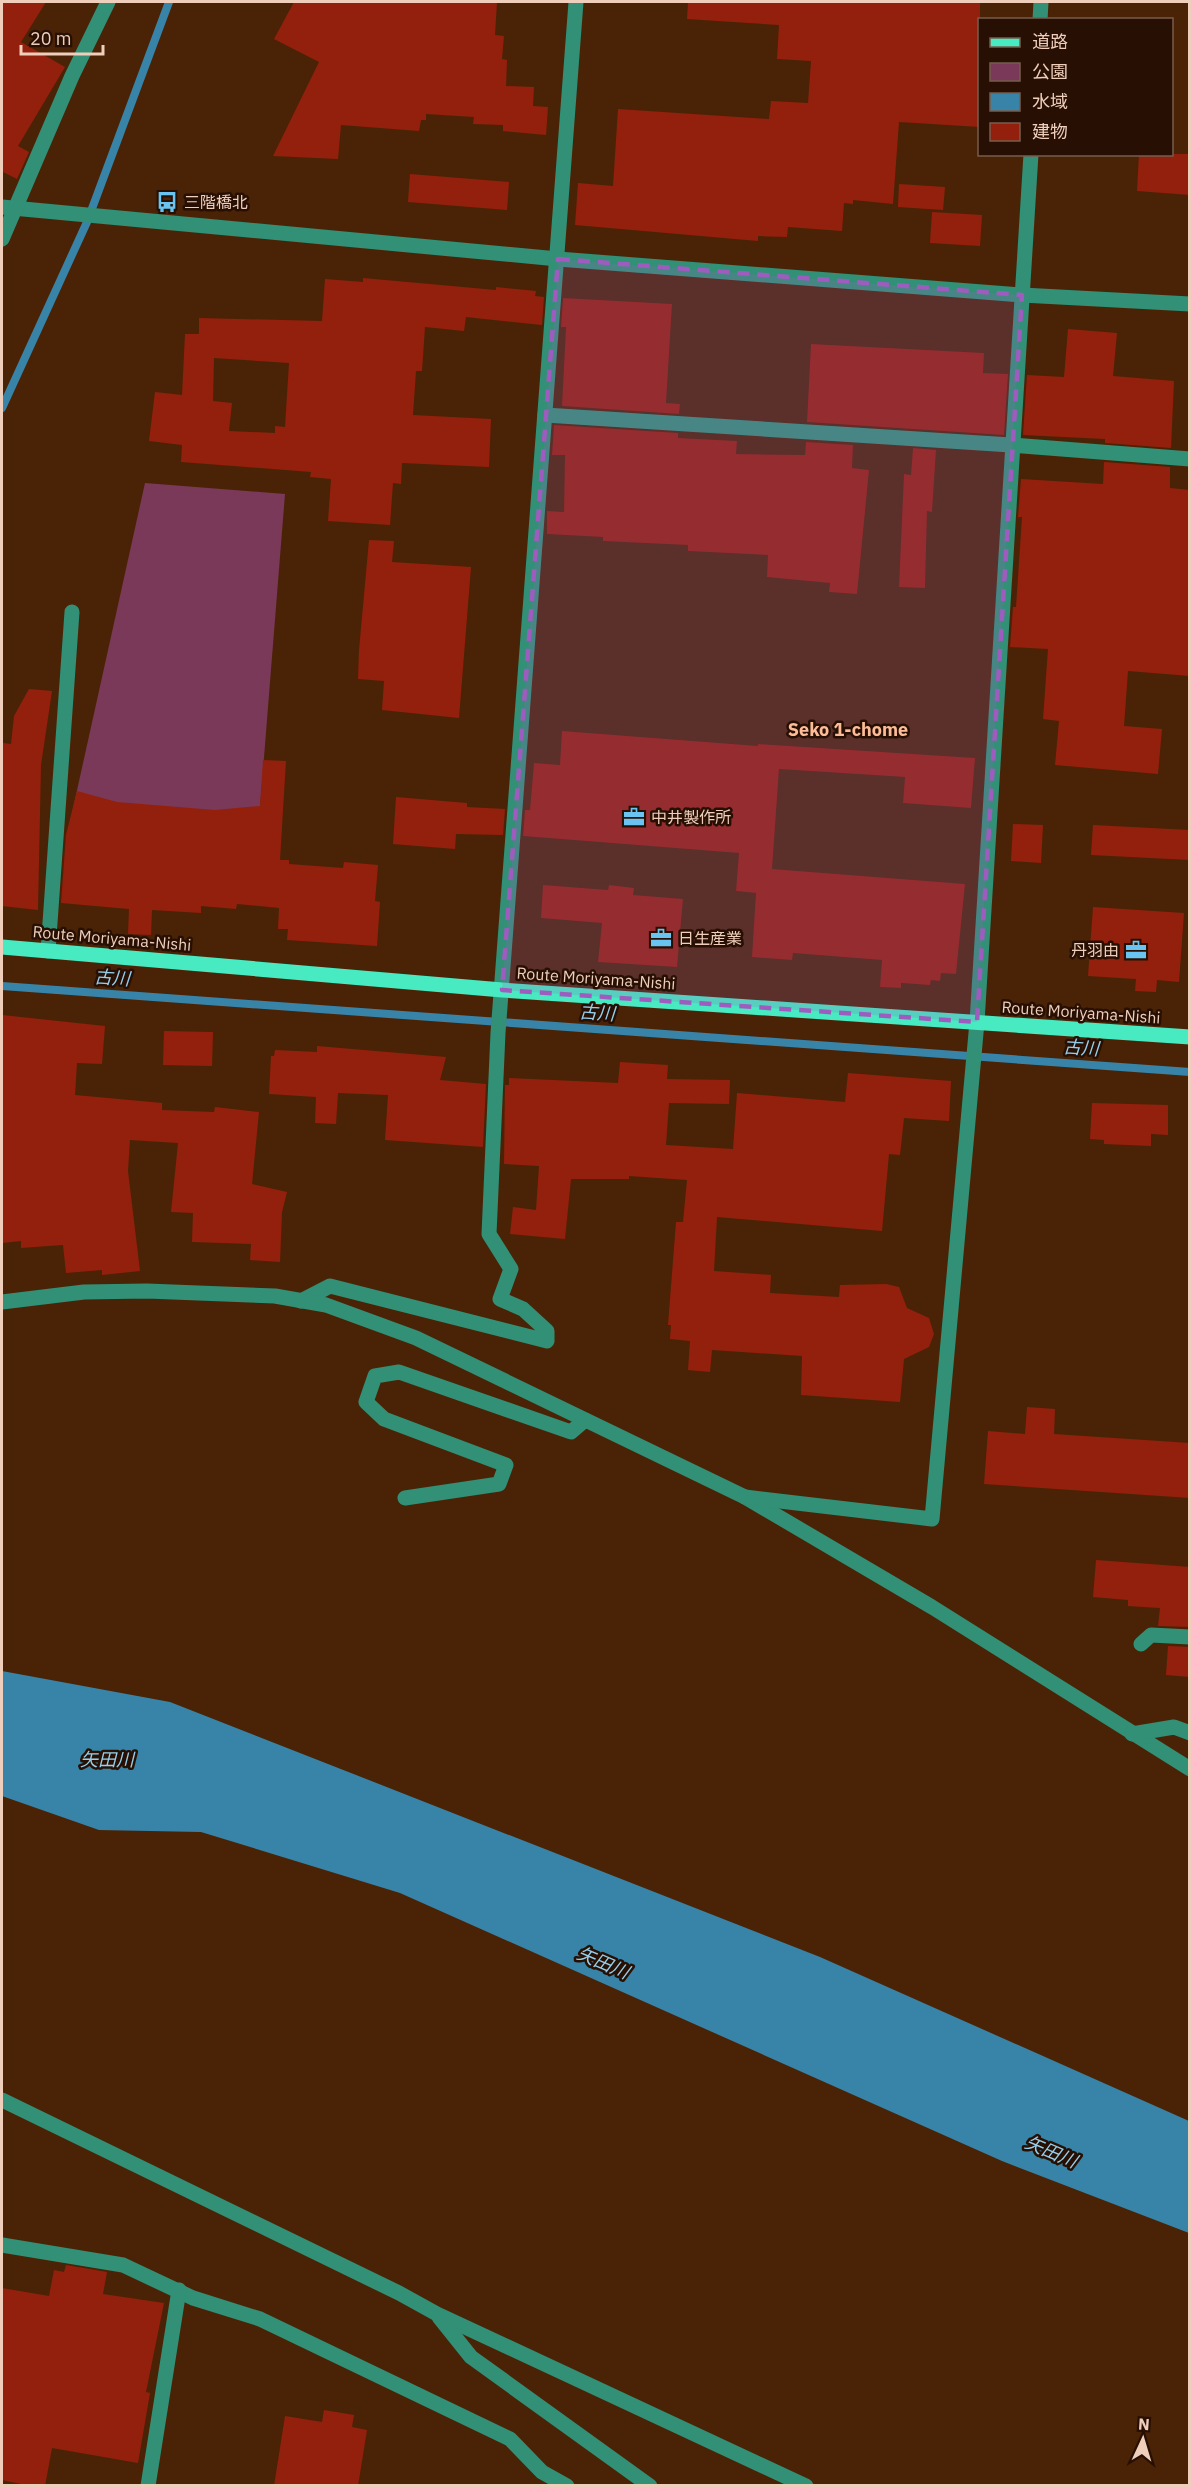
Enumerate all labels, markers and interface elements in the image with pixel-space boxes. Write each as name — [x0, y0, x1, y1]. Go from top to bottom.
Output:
scale bar — [21, 18, 104, 56]
legend — [978, 18, 1173, 156]
text: 20 m — [30, 27, 72, 50]
text: 道路 — [1032, 30, 1068, 53]
text: 公園 — [1032, 60, 1068, 83]
text: 水域 — [1032, 90, 1068, 113]
text: 建物 — [1032, 120, 1068, 143]
bus stop icon: 三階橋北 — [155, 190, 179, 214]
place label: 三階橋北 — [184, 192, 248, 212]
district label: Seko 1-chome — [788, 718, 908, 741]
office icon: 中井製作所 — [622, 805, 646, 829]
place label: 中井製作所 — [651, 807, 731, 827]
street label: Route Moriyama-Nishi — [32, 921, 192, 955]
office icon: 日生産業 — [649, 926, 673, 950]
place label: 日生産業 — [678, 928, 742, 948]
office icon: 丹羽由 — [1124, 938, 1148, 962]
place label: 丹羽由 — [1071, 940, 1119, 960]
street label: Route Moriyama-Nishi — [516, 962, 676, 994]
water label: 古川 — [93, 965, 133, 990]
street label: Route Moriyama-Nishi — [1001, 996, 1161, 1028]
water label: 古川 — [578, 1000, 618, 1025]
water label: 古川 — [1062, 1035, 1102, 1060]
water label: 矢田川 — [80, 1748, 136, 1771]
water label: 矢田川 — [574, 1941, 634, 1984]
water label: 矢田川 — [1022, 2130, 1082, 2173]
north arrow — [1113, 2409, 1173, 2469]
text: N — [1138, 2414, 1151, 2434]

